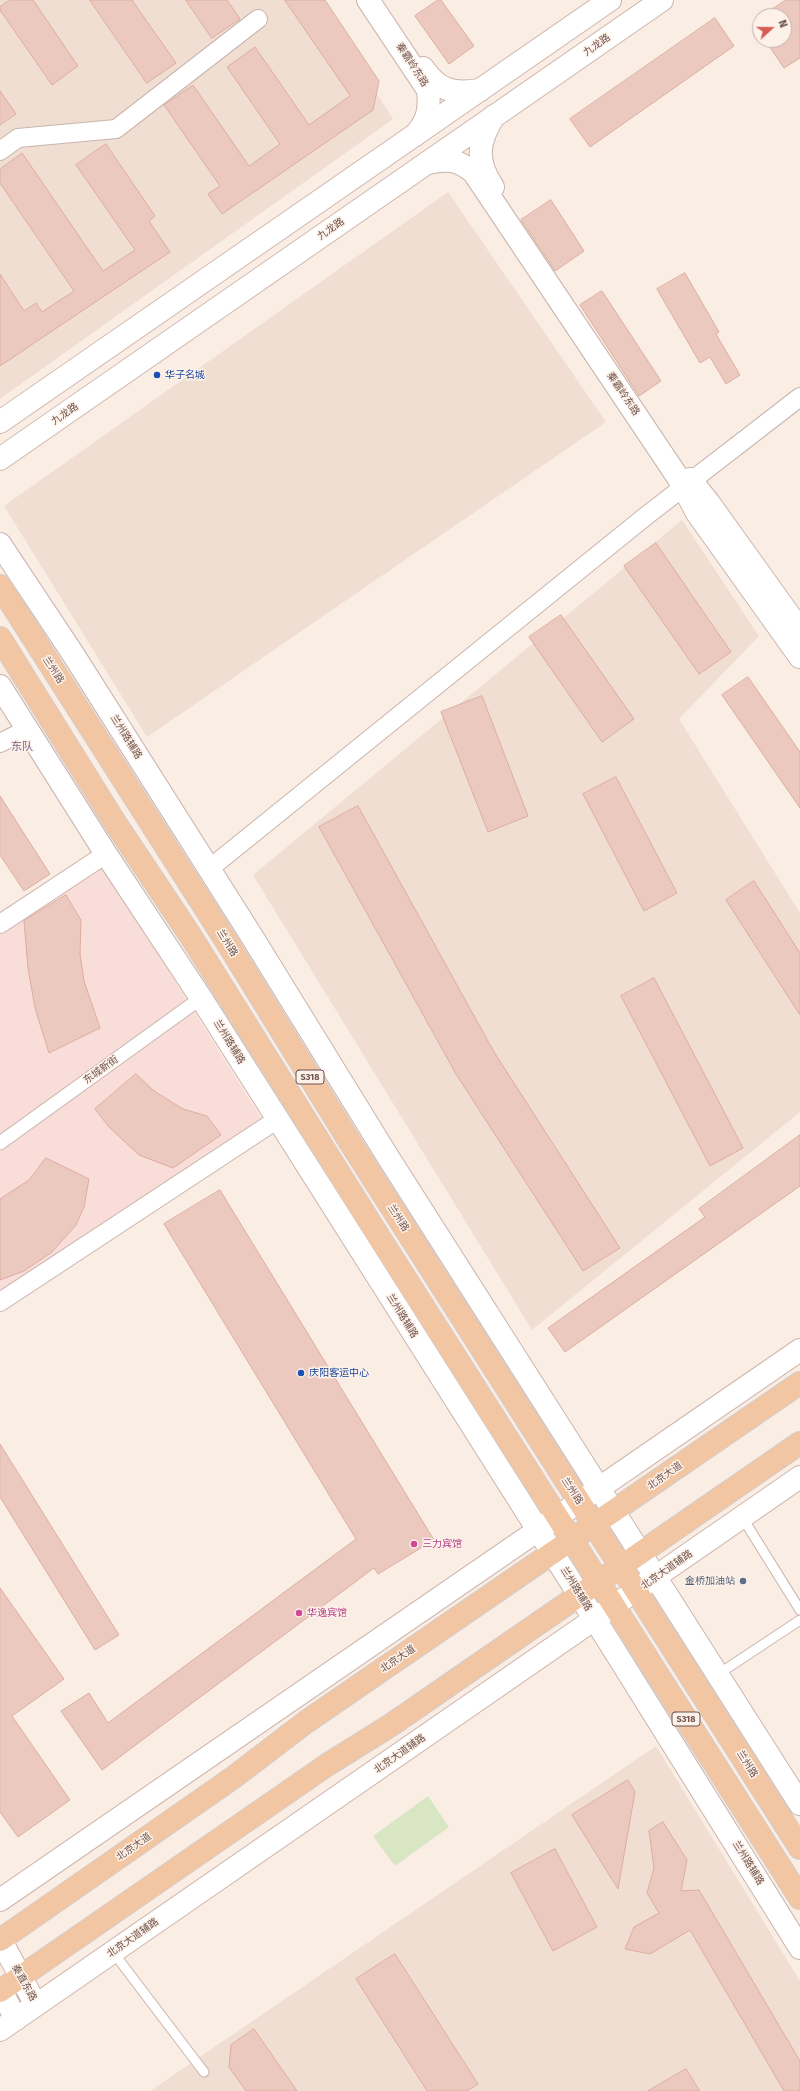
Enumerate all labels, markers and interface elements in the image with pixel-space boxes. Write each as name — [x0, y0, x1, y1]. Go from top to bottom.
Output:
north arrow — [752, 8, 792, 48]
text: N — [775, 18, 790, 30]
street label: 九龙路 — [581, 31, 613, 59]
street label: 秦霸岭东路 — [393, 41, 431, 89]
street label: 九龙路 — [315, 215, 347, 243]
place label: 华子名城 — [165, 369, 205, 381]
marker: 华子名城 — [152, 370, 162, 380]
street label: 秦霸岭东路 — [604, 370, 642, 418]
street label: 九龙路 — [49, 400, 81, 428]
street label: 兰州路 — [40, 654, 66, 686]
street label: 兰州路辅路 — [108, 713, 144, 761]
district label: 东队 — [11, 740, 33, 754]
street label: 兰州路 — [214, 927, 240, 959]
street label: 兰州路辅路 — [211, 1018, 247, 1066]
street label: 东城新街 — [81, 1053, 121, 1087]
road number: S318 — [296, 1070, 324, 1084]
street label: 兰州路 — [385, 1202, 411, 1234]
street label: 兰州路辅路 — [384, 1292, 420, 1340]
place label: 庆阳客运中心 — [309, 1367, 369, 1379]
marker: 庆阳客运中心 — [296, 1368, 306, 1378]
street label: 北京大道 — [645, 1460, 685, 1492]
street label: 兰州路 — [559, 1475, 585, 1507]
place label: 三力宾馆 — [422, 1538, 462, 1550]
marker: 三力宾馆 — [409, 1539, 419, 1549]
street label: 北京大道辅路 — [639, 1548, 695, 1592]
street label: 兰州路辅路 — [558, 1565, 594, 1613]
place label: 金桥加油站 — [685, 1575, 735, 1587]
marker: 金桥加油站 — [738, 1576, 748, 1586]
place label: 华逸宾馆 — [307, 1607, 347, 1619]
marker: 华逸宾馆 — [294, 1608, 304, 1618]
street label: 北京大道 — [378, 1643, 418, 1675]
road number: S318 — [672, 1712, 700, 1726]
street label: 北京大道辅路 — [372, 1732, 428, 1776]
street label: 兰州路 — [734, 1748, 760, 1780]
street label: 北京大道 — [114, 1831, 154, 1863]
street label: 兰州路辅路 — [730, 1839, 766, 1887]
street label: 北京大道辅路 — [105, 1916, 161, 1960]
street label: 秦直东路 — [9, 1963, 39, 2003]

